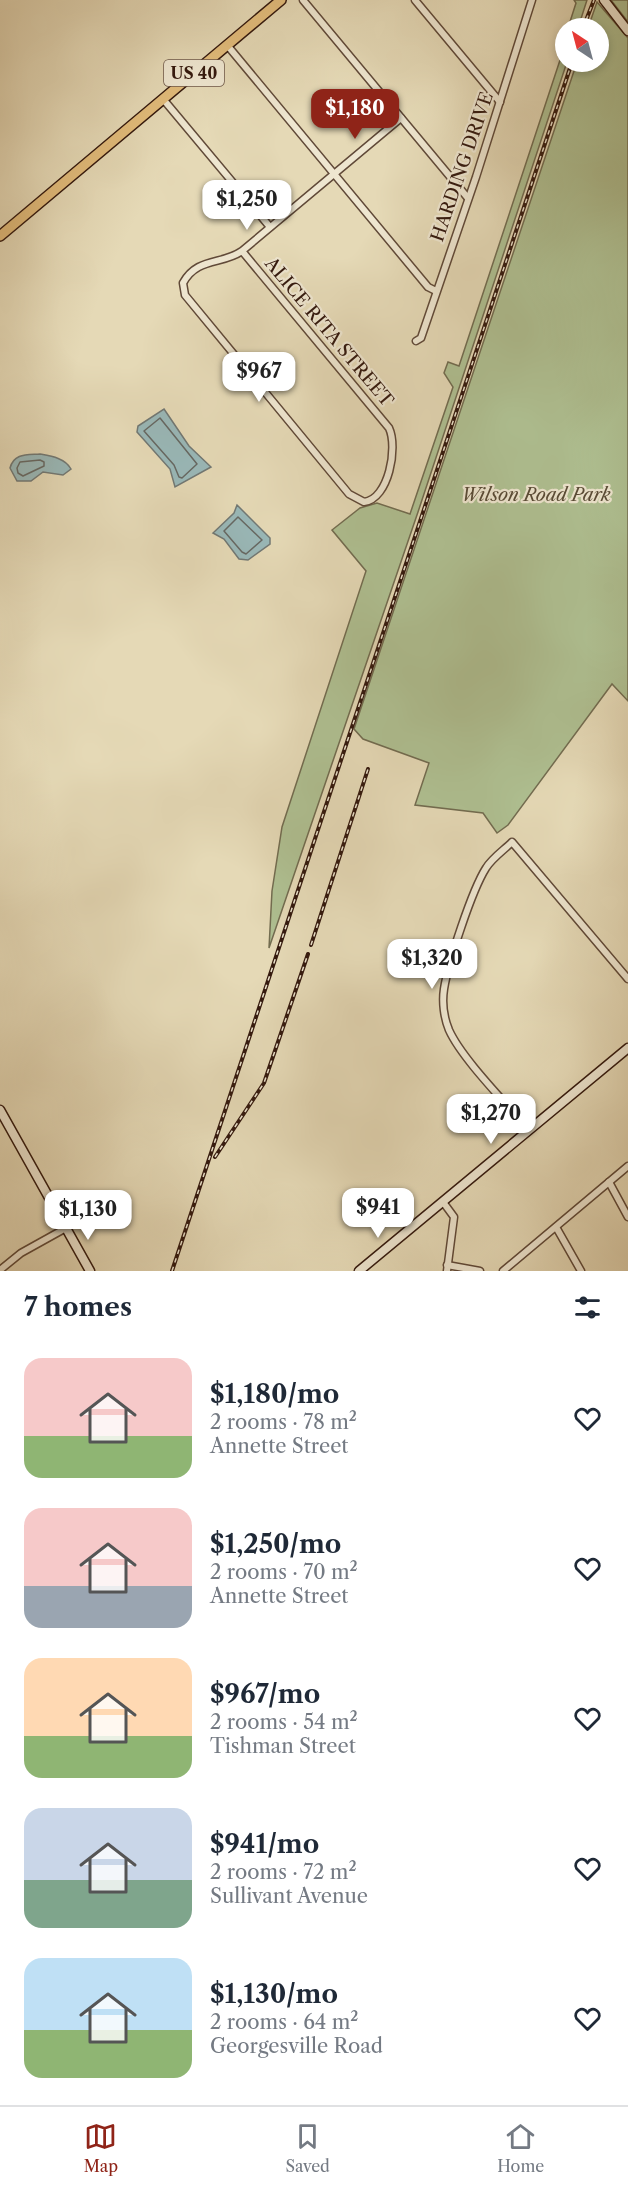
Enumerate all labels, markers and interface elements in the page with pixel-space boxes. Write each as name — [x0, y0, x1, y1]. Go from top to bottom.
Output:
north arrow — [555, 18, 609, 72]
map controls — [555, 18, 609, 72]
road number: US 40 — [164, 60, 224, 86]
pin: $1,180 — [306, 89, 404, 140]
street label: HARDING DRIVE — [426, 89, 498, 245]
text: $1,180 — [325, 96, 385, 120]
pin: $1,250 — [198, 180, 296, 231]
text: $1,250 — [216, 187, 278, 211]
street label: ALICE RITA STREET — [259, 252, 398, 412]
pin: $967 — [223, 352, 295, 403]
text: $967 — [236, 359, 282, 383]
park label: Wilson Road Park — [461, 484, 611, 506]
pin: $1,320 — [383, 939, 481, 990]
text: $1,320 — [401, 946, 463, 970]
pin: $1,270 — [442, 1094, 540, 1145]
text: $1,270 — [461, 1101, 521, 1125]
pin: $941 — [342, 1188, 414, 1239]
pin: $1,130 — [39, 1190, 137, 1241]
text: $941 — [356, 1195, 400, 1219]
text: $1,130 — [59, 1197, 117, 1221]
text: 7 homes — [24, 1291, 132, 1323]
icon: filters — [571, 1291, 604, 1324]
text: $1,180/mo — [210, 1378, 339, 1410]
icon: home — [72, 1382, 144, 1454]
icon: heart — [571, 1402, 604, 1435]
text: 2 rooms · 78 m² — [210, 1410, 357, 1434]
text: Annette Street — [210, 1434, 348, 1458]
text: $1,250/mo — [210, 1528, 341, 1560]
icon: home — [72, 1532, 144, 1604]
icon: heart — [571, 1552, 604, 1585]
text: 2 rooms · 70 m² — [210, 1560, 358, 1584]
text: Annette Street — [210, 1584, 348, 1608]
text: $967/mo — [210, 1678, 320, 1710]
icon: home — [72, 1682, 144, 1754]
icon: heart — [571, 1702, 604, 1735]
text: 2 rooms · 54 m² — [210, 1710, 358, 1734]
text: Tishman Street — [210, 1734, 356, 1758]
text: $941/mo — [210, 1828, 319, 1860]
icon: home — [72, 1832, 144, 1904]
icon: heart — [571, 1852, 604, 1885]
text: 2 rooms · 72 m² — [210, 1860, 357, 1884]
text: Sullivant Avenue — [210, 1884, 368, 1908]
text: $1,130/mo — [210, 1978, 338, 2010]
icon: home — [72, 1982, 144, 2054]
icon: heart — [571, 2002, 604, 2035]
text: 2 rooms · 64 m² — [210, 2010, 359, 2034]
text: Georgesville Road — [210, 2034, 383, 2058]
tab: Map — [84, 2120, 118, 2176]
tab: Saved — [285, 2120, 330, 2176]
tab: Home — [497, 2120, 544, 2176]

